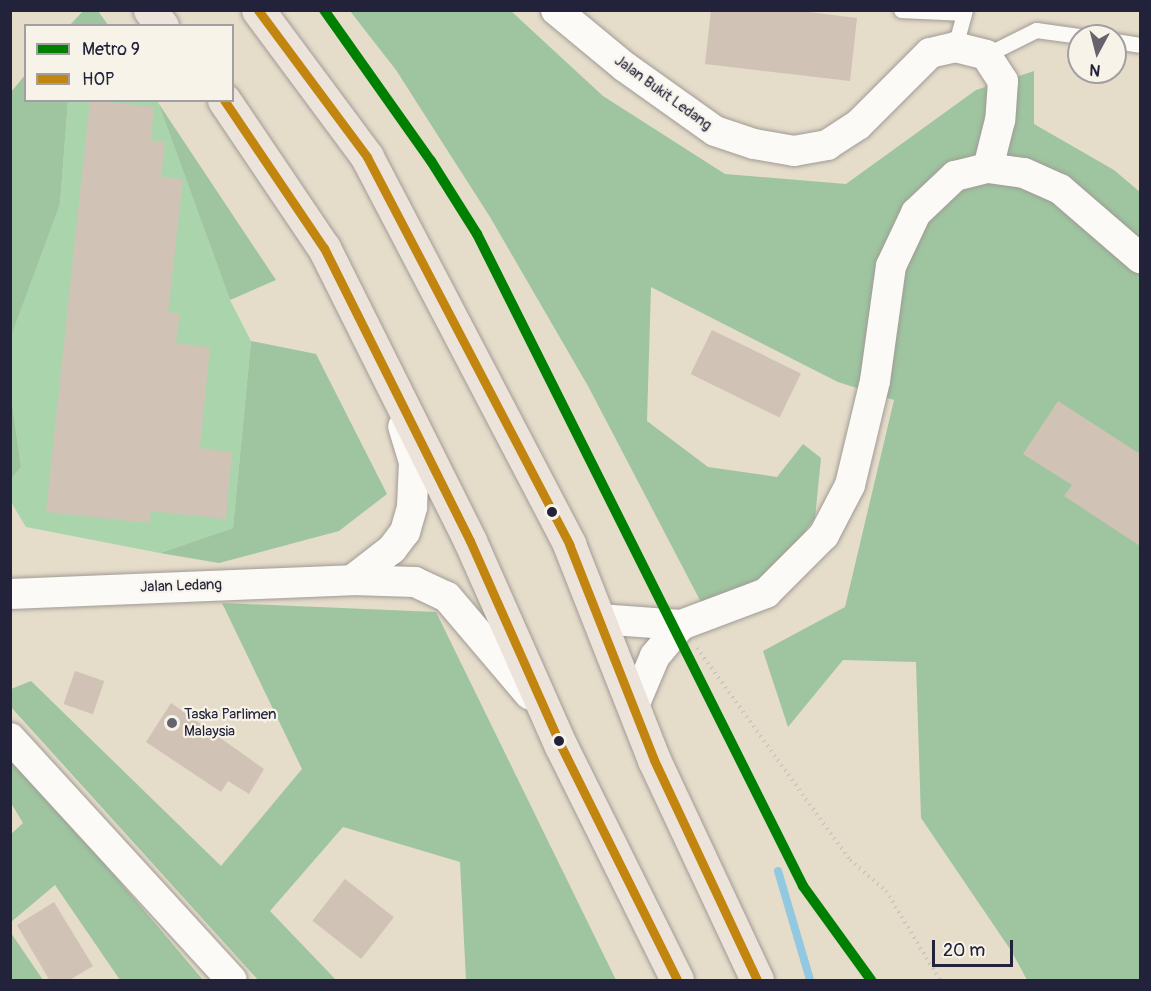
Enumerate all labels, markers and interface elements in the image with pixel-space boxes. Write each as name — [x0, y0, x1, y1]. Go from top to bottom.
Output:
legend — [24, 24, 234, 102]
north arrow — [1067, 24, 1127, 84]
text: Metro 9 — [82, 38, 140, 61]
street label: Jalan Bukit Ledang — [611, 52, 715, 134]
text: N — [1088, 59, 1102, 80]
text: HOP — [82, 68, 115, 91]
unlabelled marker — [546, 506, 558, 518]
street label: Jalan Ledang — [140, 576, 222, 596]
place label: Taska Parlimen Malaysia — [184, 705, 276, 740]
marker: Taska Parlimen Malaysia — [165, 716, 179, 730]
unlabelled marker — [553, 735, 565, 747]
scale bar — [935, 928, 1016, 966]
text: 20 m — [943, 939, 985, 962]

